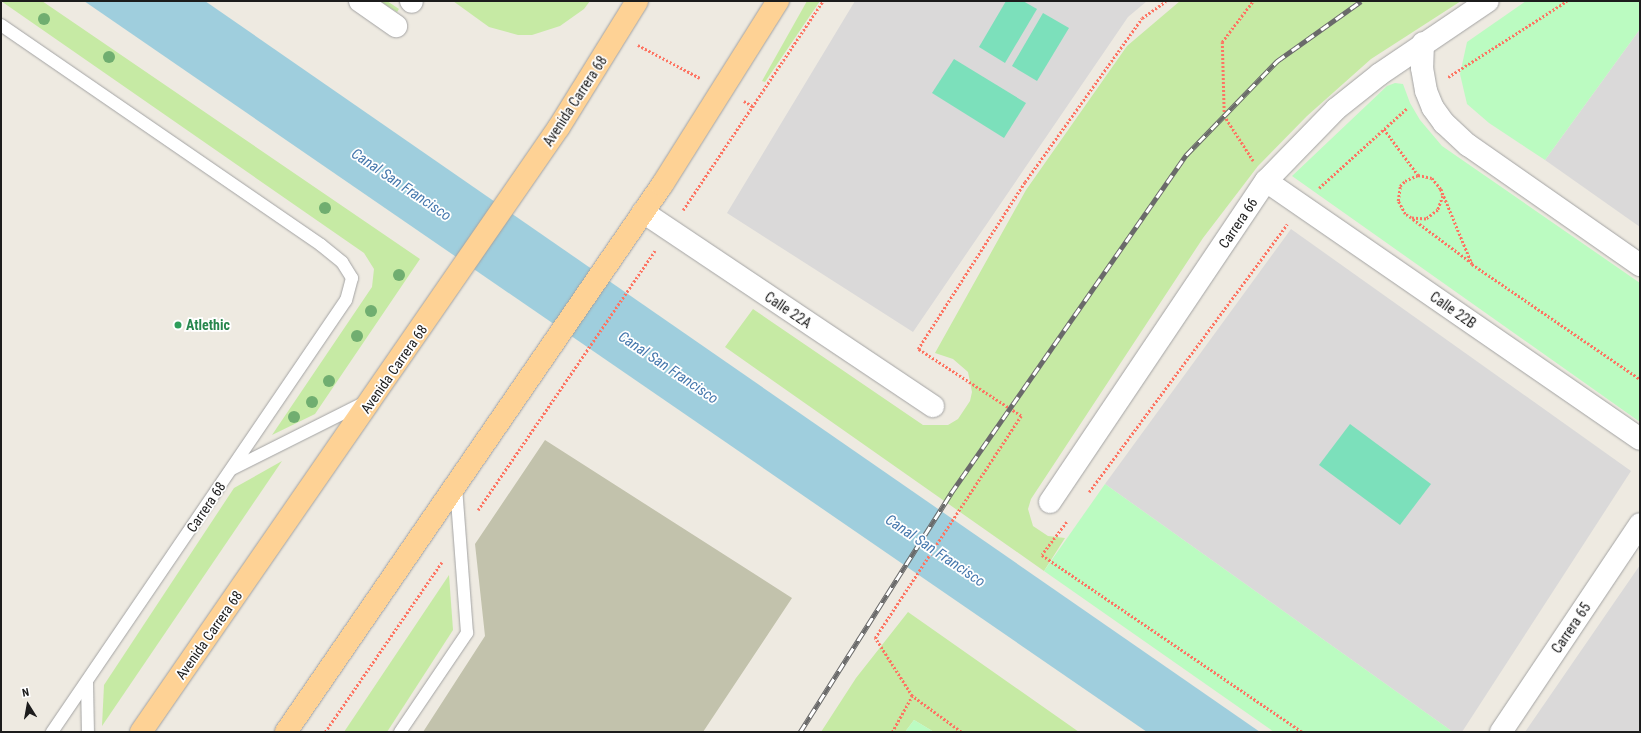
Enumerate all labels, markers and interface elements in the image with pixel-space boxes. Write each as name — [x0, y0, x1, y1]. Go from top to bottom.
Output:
street label: Avenida Carrera 68 — [540, 53, 610, 149]
water label: Canal San Francisco — [348, 145, 454, 225]
street label: Carrera 66 — [1215, 195, 1261, 251]
street label: Calle 22A — [761, 288, 815, 332]
street label: Calle 22B — [1427, 288, 1479, 332]
place label: Atlethic — [186, 317, 230, 333]
marker: Atlethic — [173, 320, 183, 330]
street label: Avenida Carrera 68 — [357, 321, 431, 417]
water label: Canal San Francisco — [615, 328, 721, 408]
street label: Carrera 68 — [183, 479, 229, 535]
water label: Canal San Francisco — [882, 511, 988, 591]
street label: Avenida Carrera 68 — [172, 587, 246, 683]
street label: Carrera 65 — [1548, 600, 1594, 656]
north arrow — [8, 685, 48, 725]
text: N — [21, 686, 30, 700]

